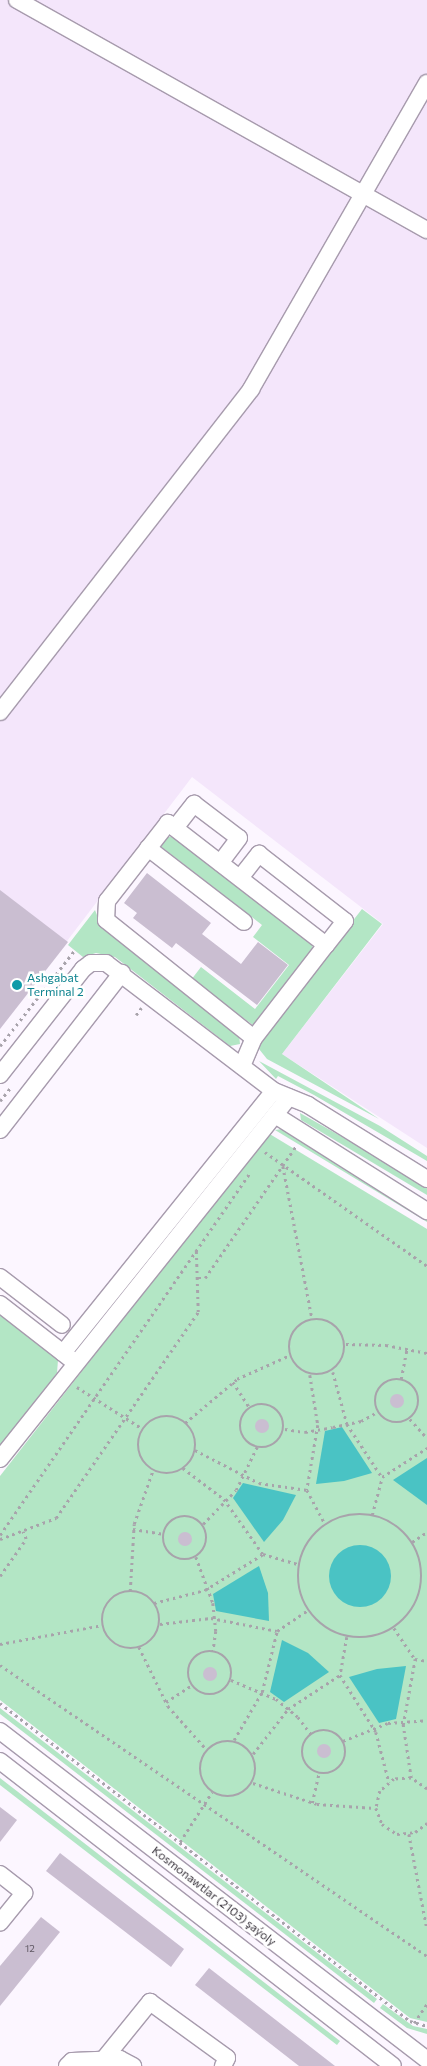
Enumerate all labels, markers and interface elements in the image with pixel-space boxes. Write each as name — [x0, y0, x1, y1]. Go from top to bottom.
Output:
place label: Ashgabat Terminal 2 — [27, 971, 84, 999]
marker: Ashgabat Terminal 2 — [11, 979, 23, 991]
street label: Kosmonawtlar (2103) şaýoly — [149, 1843, 279, 1949]
house number: 12 — [25, 1943, 35, 1955]

